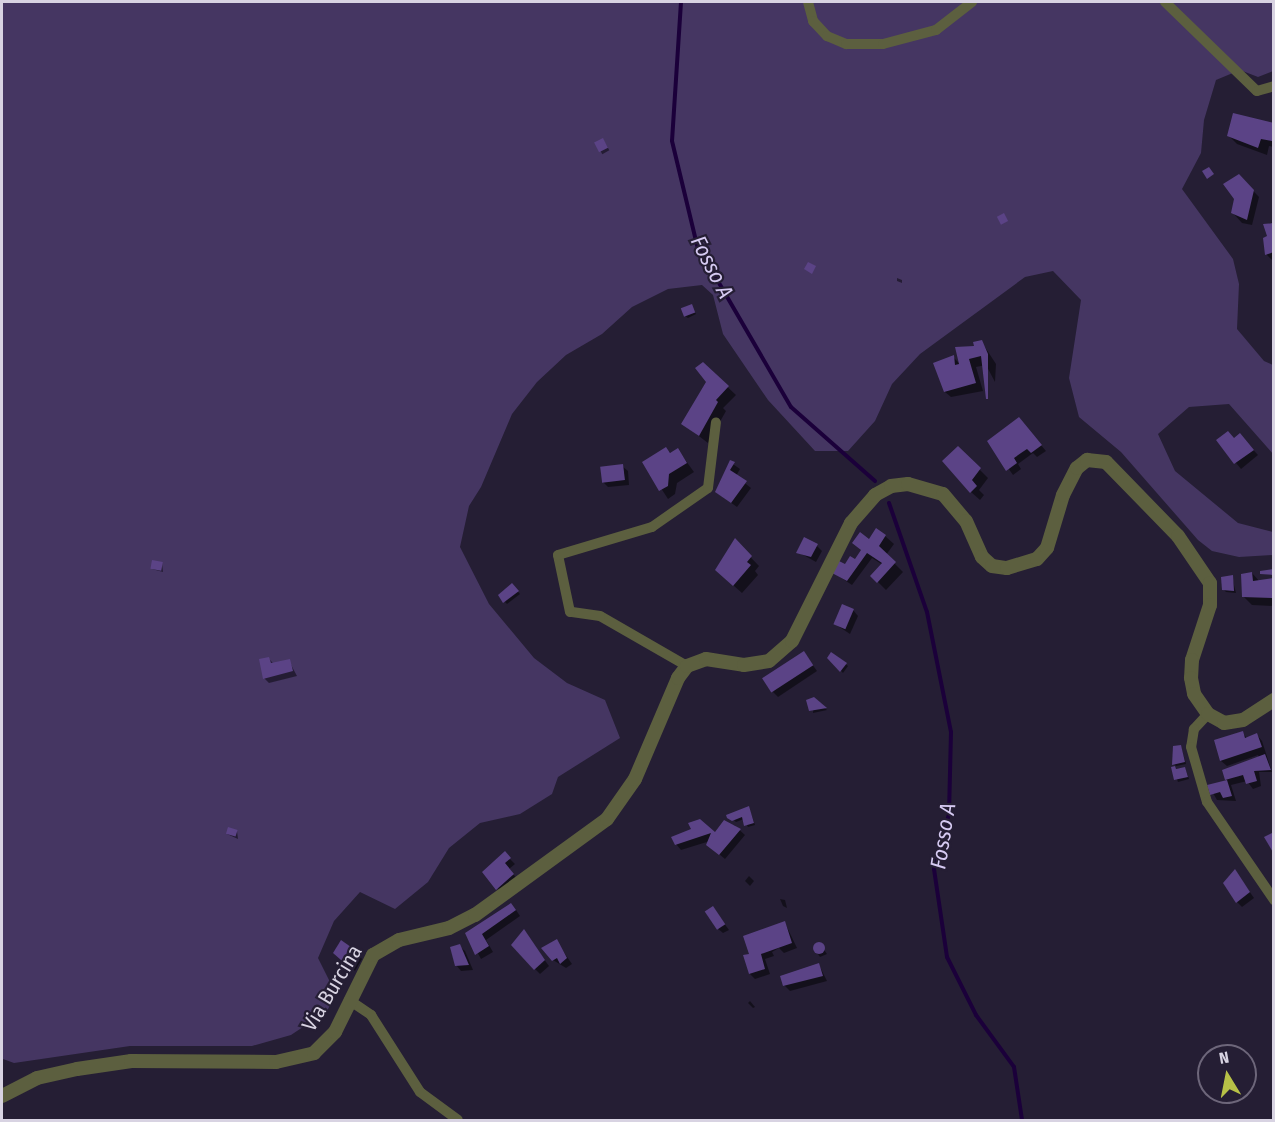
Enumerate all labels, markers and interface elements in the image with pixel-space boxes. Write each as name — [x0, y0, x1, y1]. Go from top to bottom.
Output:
water label: Fosso A — [685, 231, 739, 303]
water label: Fosso A — [925, 801, 961, 871]
street label: Via Burcina — [296, 940, 368, 1036]
north arrow — [1197, 1044, 1257, 1104]
text: N — [1218, 1048, 1231, 1068]

